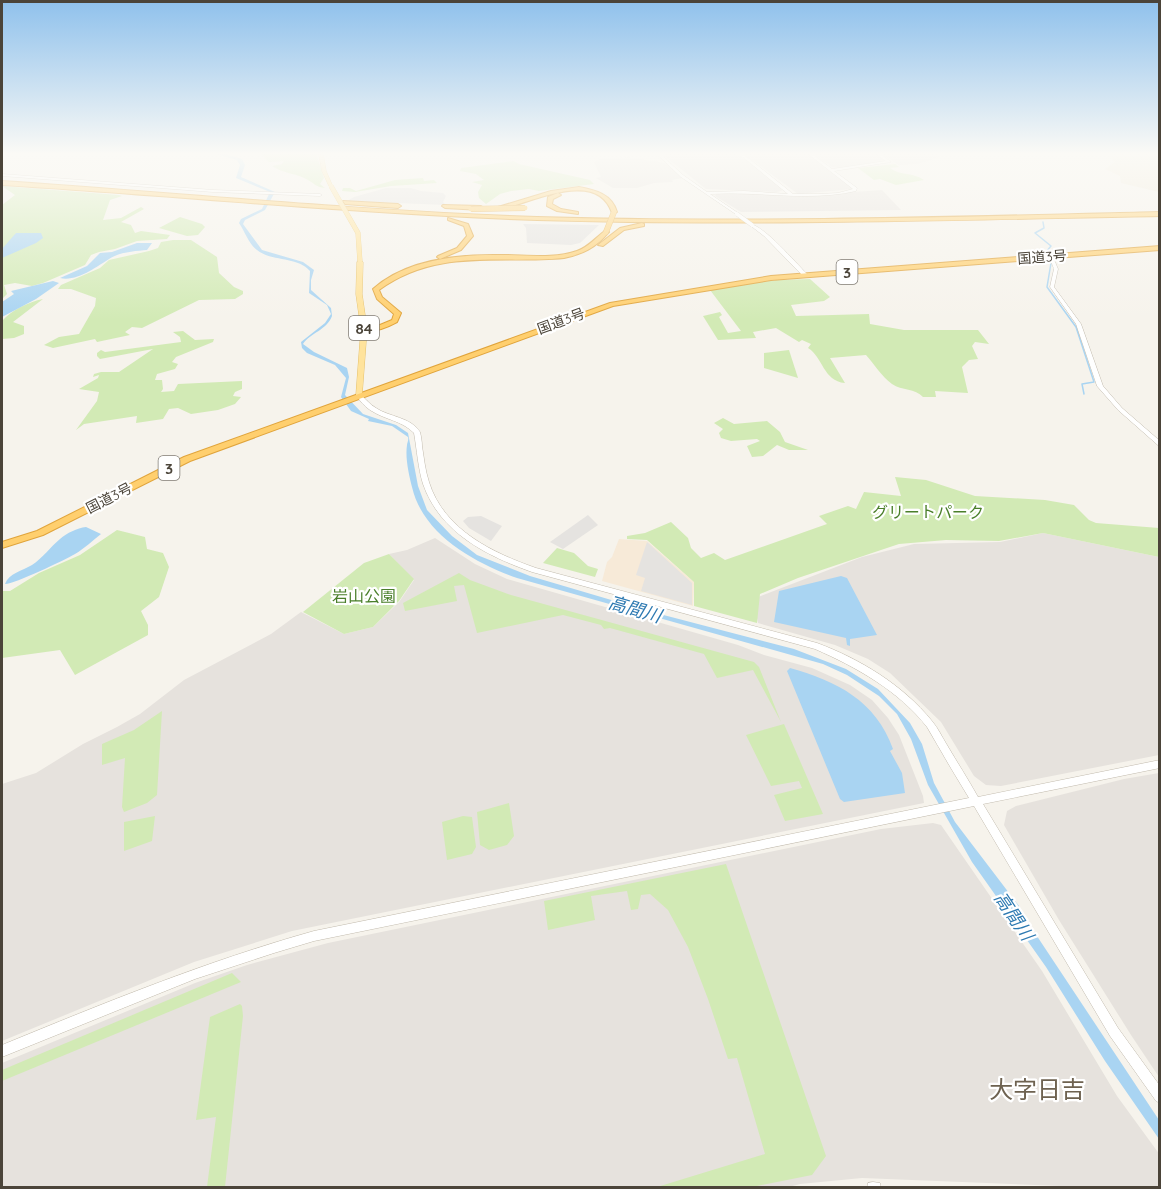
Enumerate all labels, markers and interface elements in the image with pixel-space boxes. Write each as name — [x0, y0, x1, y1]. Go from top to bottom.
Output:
street label: 国道3号 — [1017, 246, 1067, 268]
road number: 3 — [836, 260, 858, 284]
street label: 国道3号 — [535, 304, 587, 338]
road number: 84 — [349, 316, 379, 340]
road number: 3 — [158, 456, 180, 480]
street label: 国道3号 — [83, 479, 135, 517]
park label: グリートパーク — [872, 502, 984, 522]
park label: 岩山公園 — [332, 586, 396, 606]
water label: 高間川 — [606, 591, 666, 628]
water label: 高間川 — [989, 887, 1040, 946]
district label: 大字日吉 — [989, 1074, 1085, 1104]

